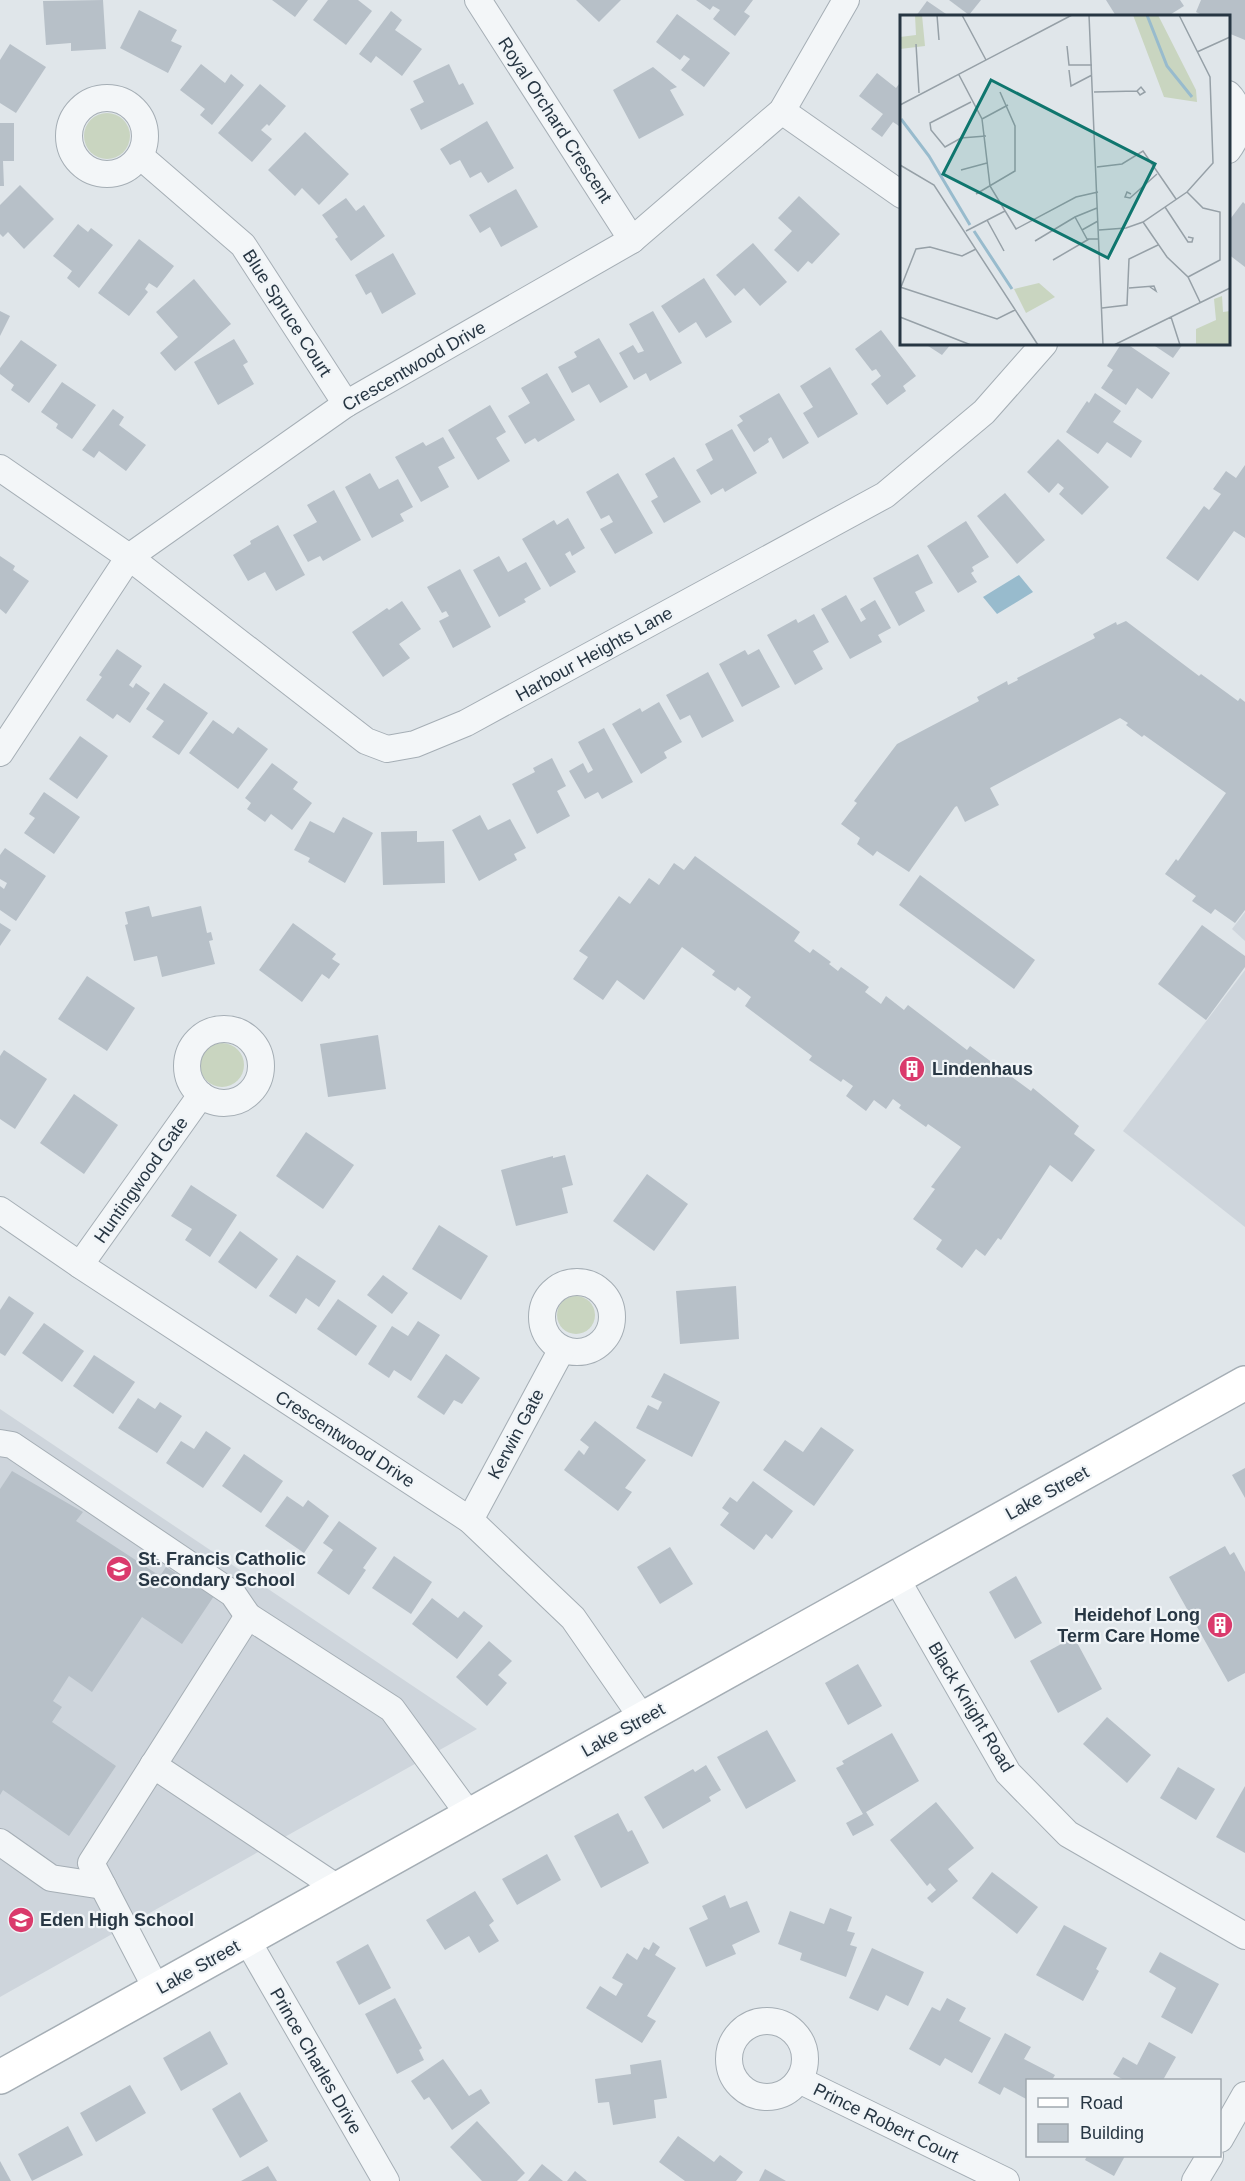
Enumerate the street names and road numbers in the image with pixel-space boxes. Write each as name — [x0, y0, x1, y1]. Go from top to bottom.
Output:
street label: Royal Orchard Crescent — [494, 34, 616, 206]
street label: Blue Spruce Court — [239, 246, 335, 380]
street label: Crescentwood Drive — [339, 317, 489, 415]
street label: Harbour Heights Lane — [512, 603, 676, 705]
street label: Huntingwood Gate — [90, 1113, 192, 1247]
street label: Crescentwood Drive — [272, 1386, 418, 1492]
street label: Kerwin Gate — [484, 1386, 548, 1482]
street label: Lake Street — [1002, 1462, 1092, 1524]
street label: Black Knight Road — [924, 1638, 1018, 1776]
street label: Lake Street — [578, 1699, 668, 1761]
street label: Lake Street — [153, 1936, 243, 1998]
street label: Prince Charles Drive — [266, 1985, 366, 2137]
street label: Prince Robert Court — [810, 2079, 962, 2167]

